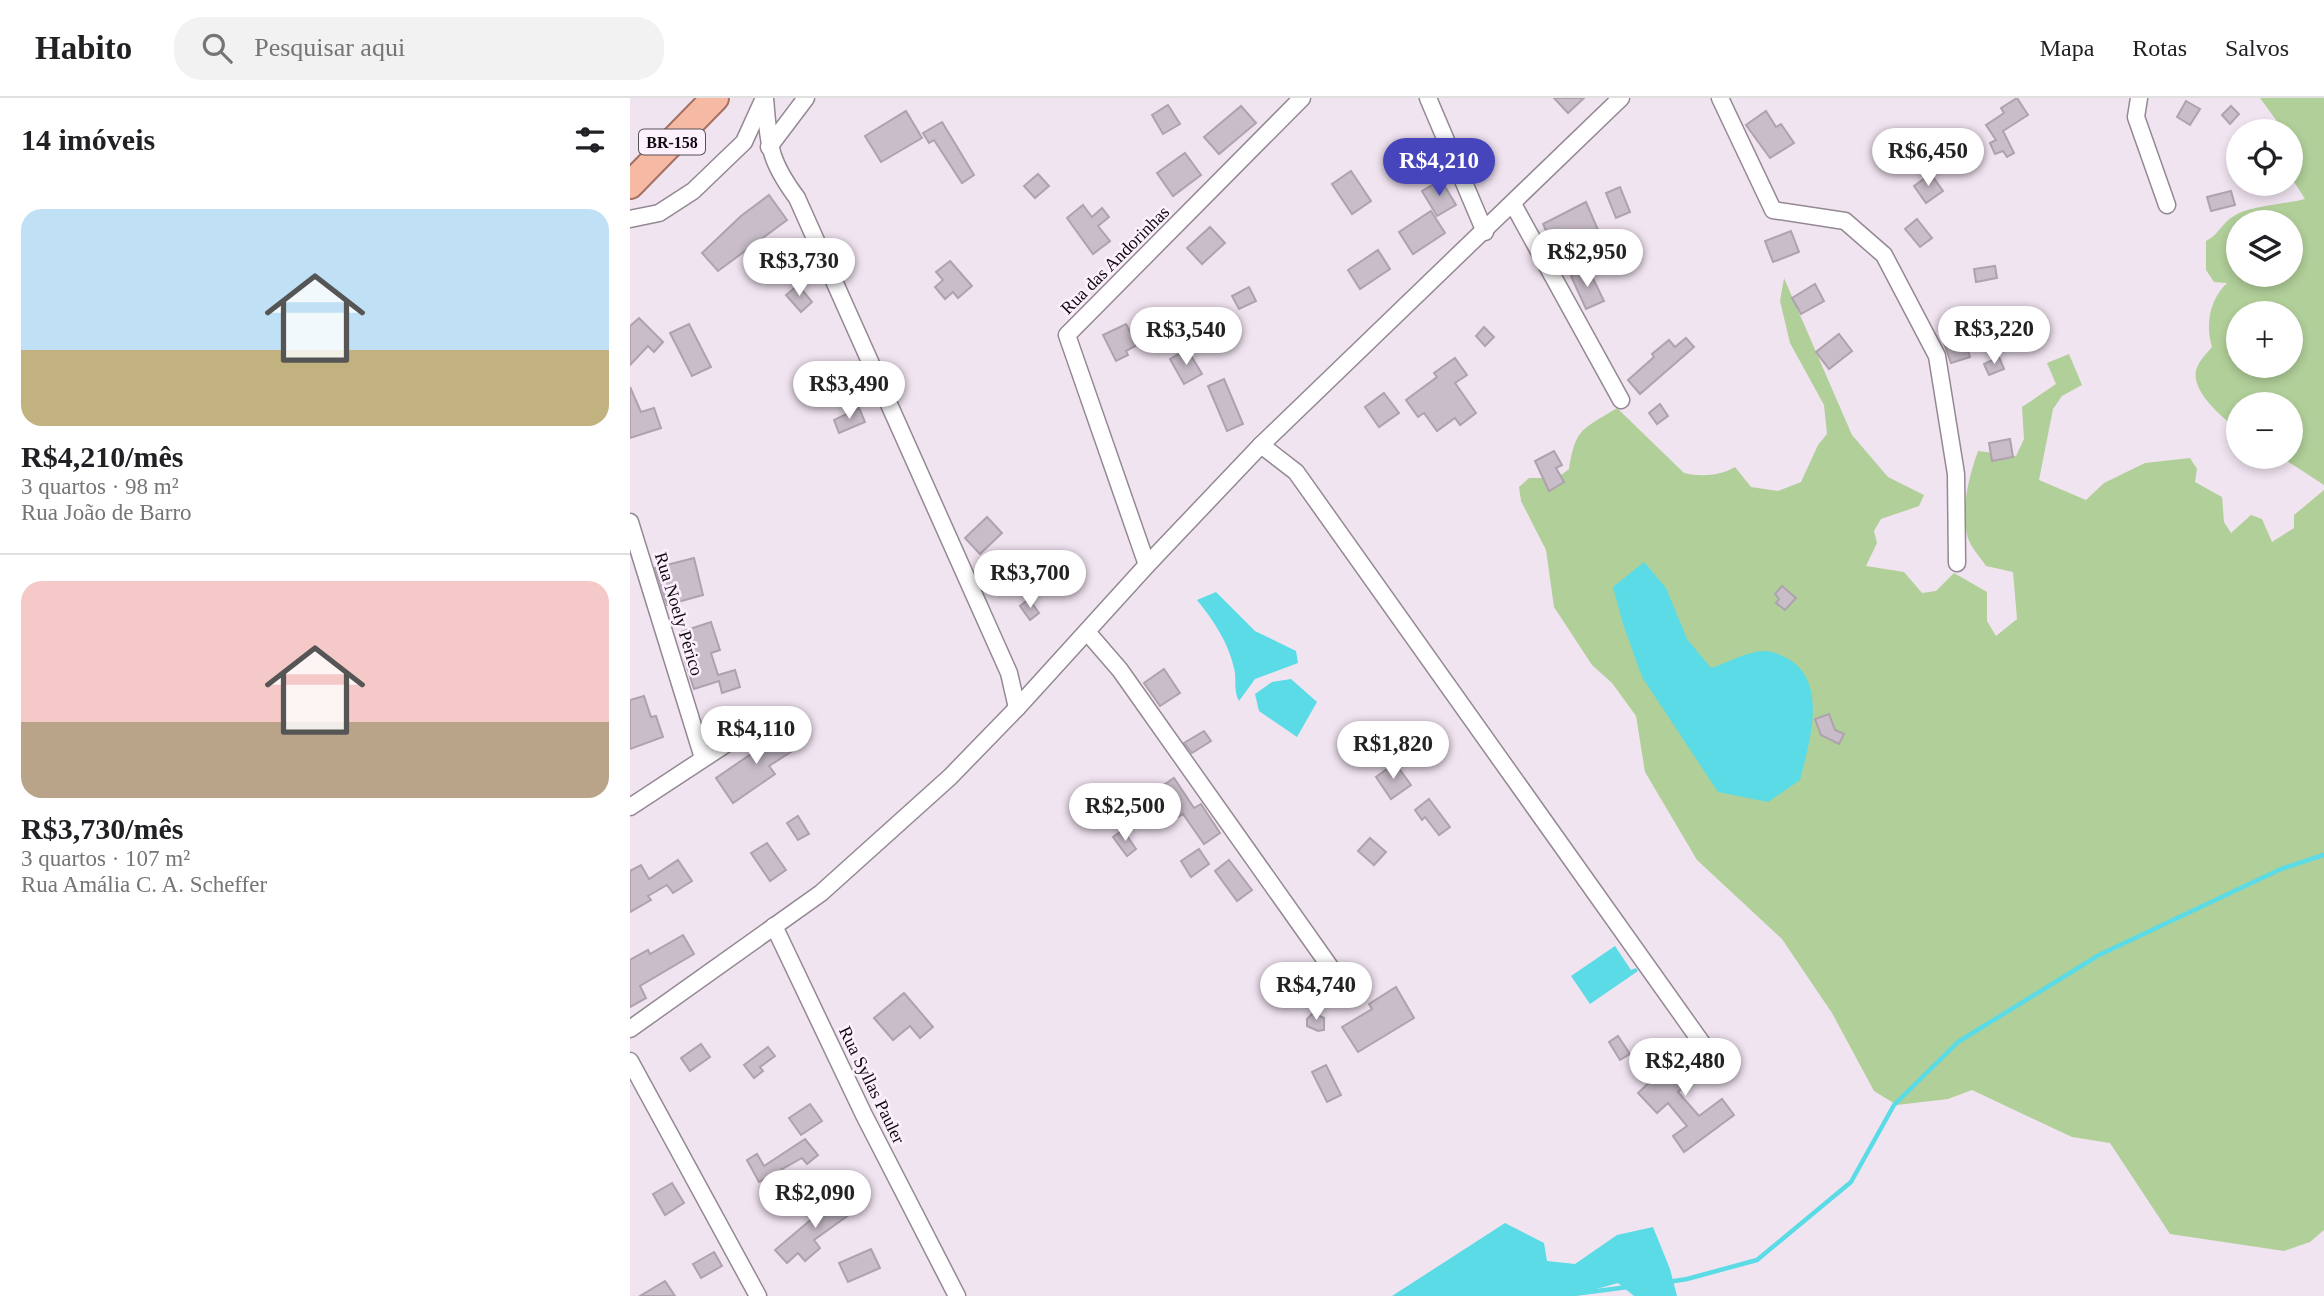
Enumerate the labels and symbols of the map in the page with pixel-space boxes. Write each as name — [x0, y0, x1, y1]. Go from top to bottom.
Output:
pin: R$6,450 — [1863, 129, 1993, 188]
road number: BR-158 — [639, 130, 705, 154]
pin: R$4,210 — [1374, 139, 1504, 198]
street label: Rua das Andorinhas — [1057, 202, 1173, 318]
pin: R$2,950 — [1522, 230, 1652, 289]
pin: R$3,730 — [734, 238, 864, 298]
pin: R$3,220 — [1929, 306, 2059, 366]
pin: R$3,540 — [1121, 308, 1251, 367]
pin: R$3,490 — [784, 362, 914, 421]
street label: Rua Noely Périco — [651, 550, 707, 678]
pin: R$3,700 — [965, 550, 1095, 610]
pin: R$4,110 — [691, 706, 821, 766]
pin: R$1,820 — [1328, 722, 1458, 781]
pin: R$2,500 — [1060, 784, 1190, 843]
pin: R$4,740 — [1251, 962, 1381, 1022]
street label: Rua Syllas Pauler — [835, 1023, 909, 1147]
pin: R$2,480 — [1620, 1038, 1750, 1098]
pin: R$2,090 — [750, 1170, 880, 1230]

